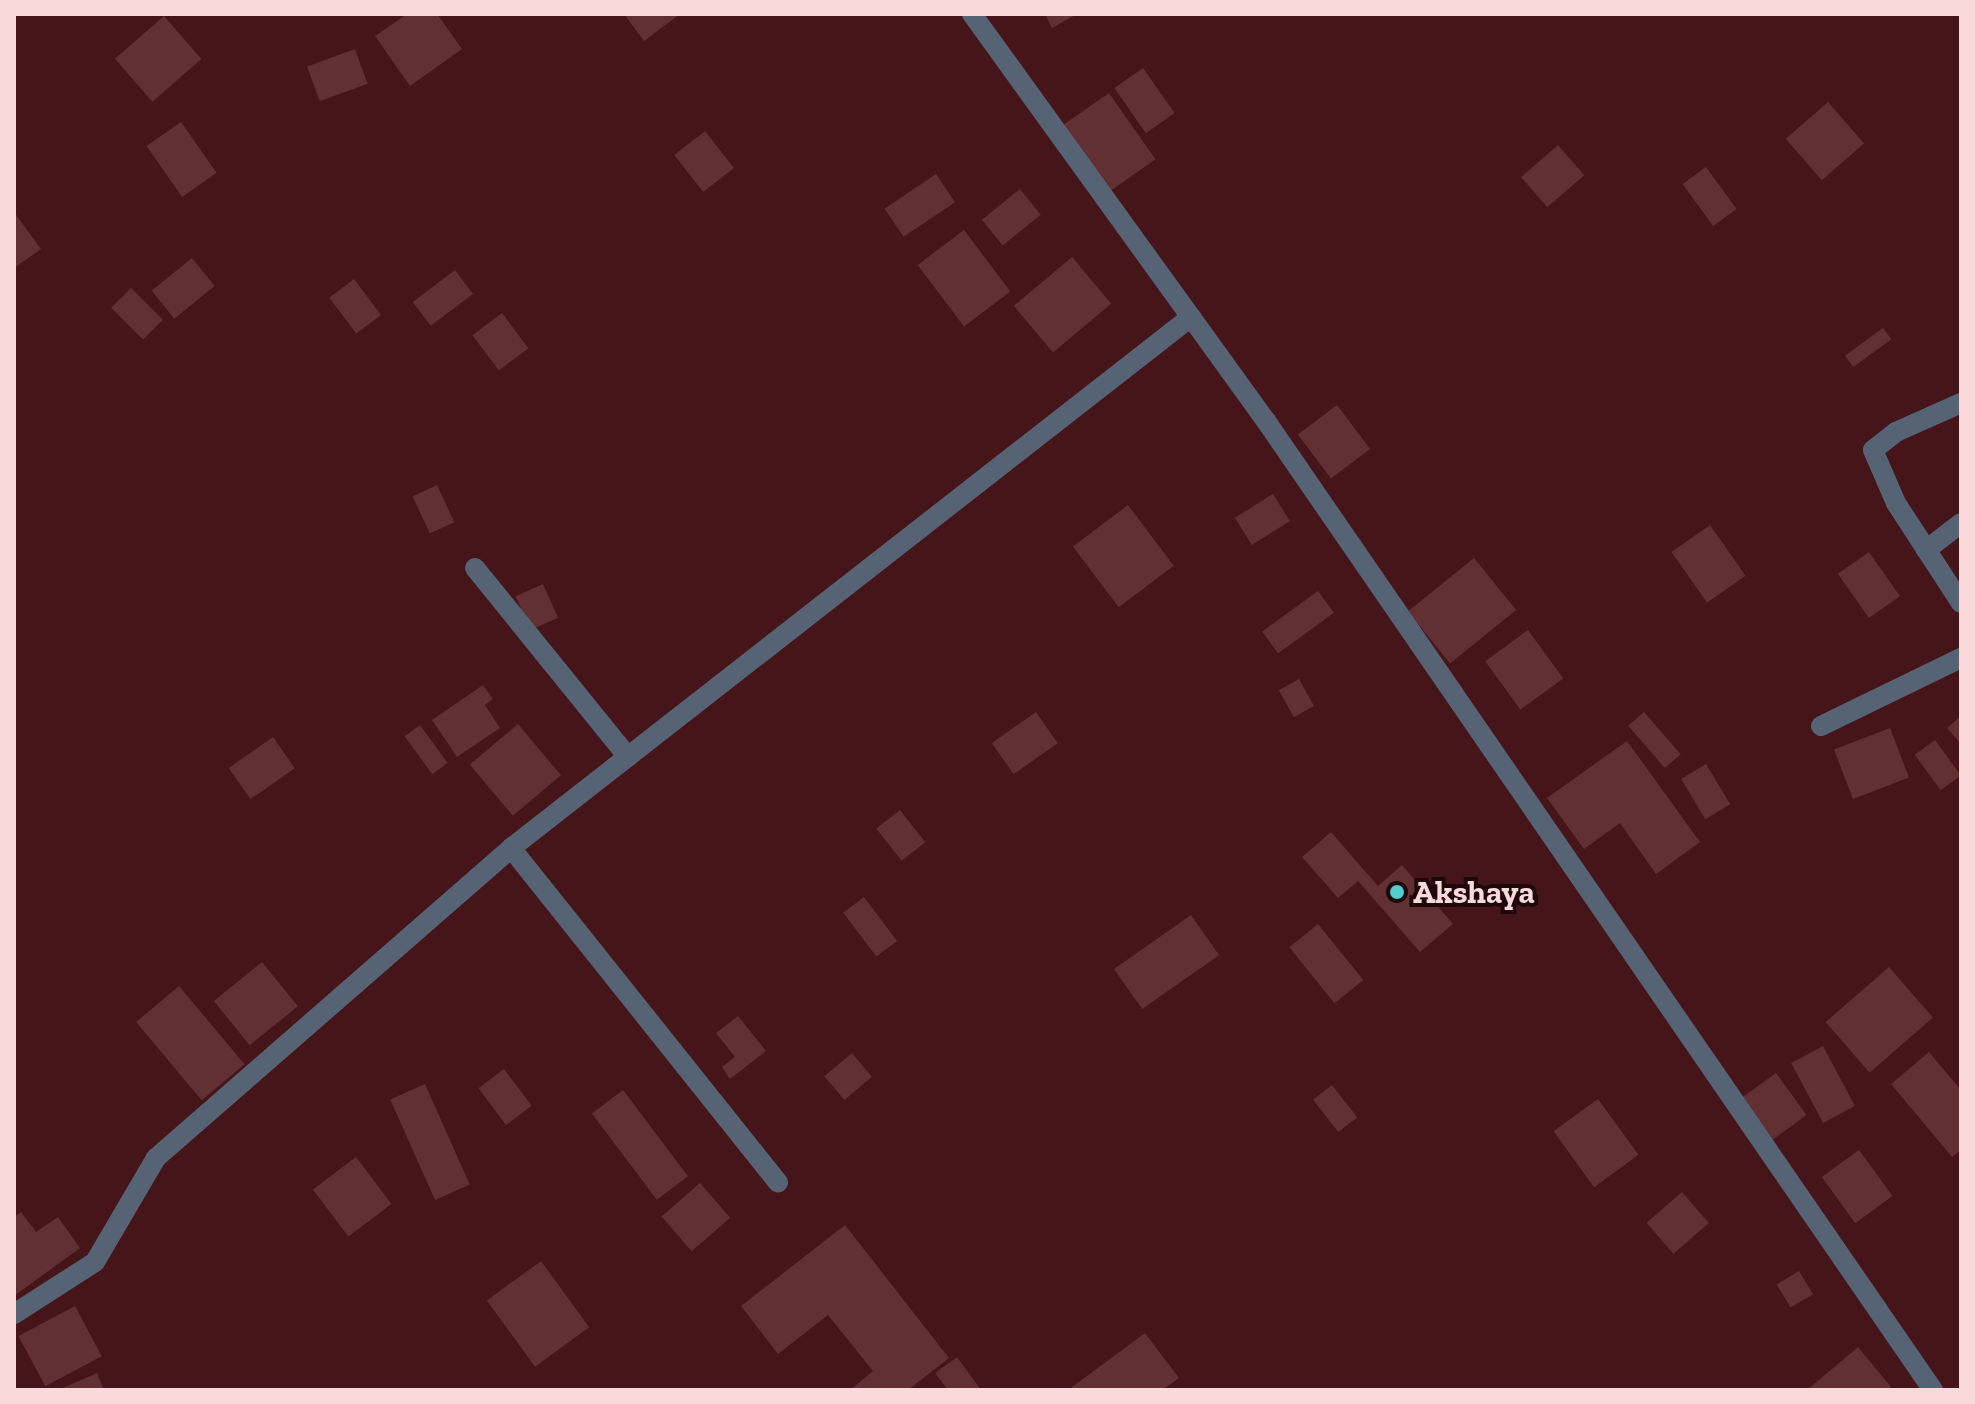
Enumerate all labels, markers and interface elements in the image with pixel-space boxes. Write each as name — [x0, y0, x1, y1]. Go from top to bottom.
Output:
place label: Akshaya — [1413, 873, 1535, 911]
marker: Akshaya — [1388, 883, 1406, 901]

